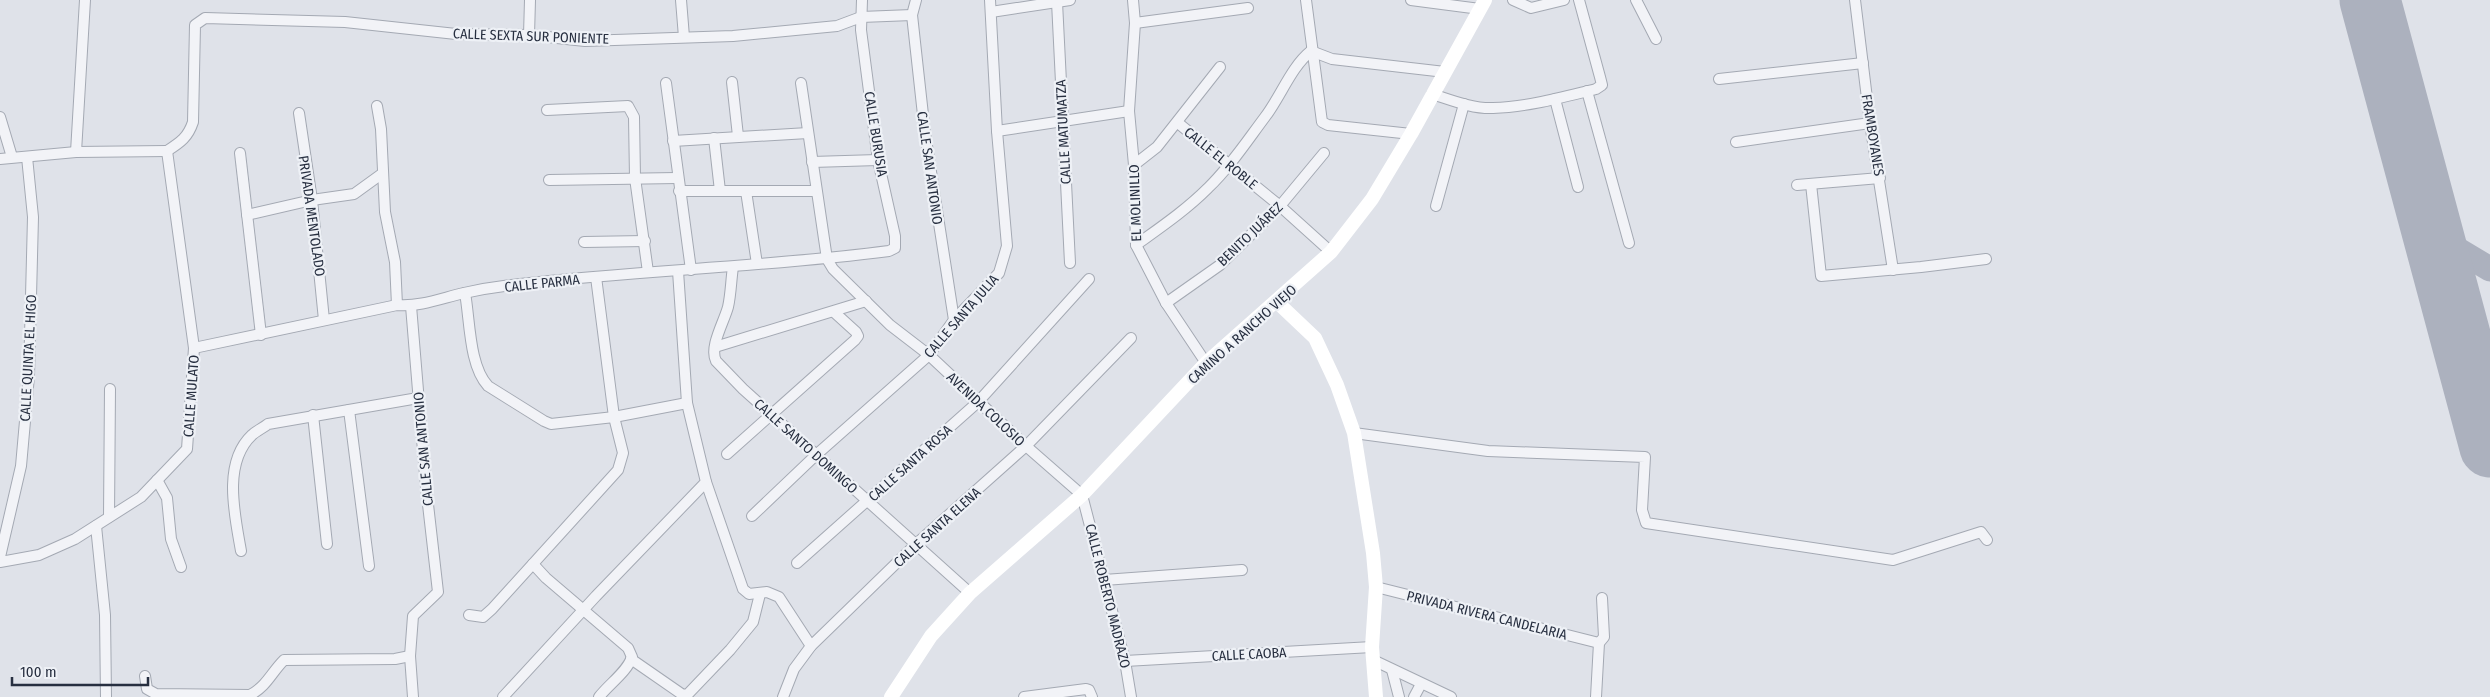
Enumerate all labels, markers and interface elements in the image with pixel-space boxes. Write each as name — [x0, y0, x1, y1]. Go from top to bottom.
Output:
street label: CALLE SEXTA SUR PONIENTE — [453, 25, 610, 48]
street label: CALLE MATUMATZA — [1052, 79, 1075, 185]
street label: CALLE BURUSIA — [860, 90, 891, 179]
street label: FRAMBOYANES — [1858, 93, 1887, 177]
street label: CALLE SAN ANTONIO — [913, 110, 946, 226]
street label: CALLE EL ROBLE — [1181, 124, 1261, 193]
street label: PRIVADA MENTOLADO — [295, 155, 328, 278]
street label: EL MOLINILLO — [1126, 164, 1145, 242]
street label: BENITO JUÁREZ — [1213, 198, 1287, 270]
street label: CALLE PARMA — [504, 271, 581, 296]
street label: CALLE SANTA JULIA — [920, 271, 1003, 362]
street label: CAMINO A RANCHO VIEJO — [1184, 281, 1300, 388]
street label: CALLE QUINTA EL HIGO — [17, 294, 40, 422]
street label: CALLE MULATO — [180, 354, 203, 438]
street label: AVENIDA COLOSIO — [943, 369, 1029, 450]
street label: CALLE SAN ANTONIO — [410, 391, 437, 507]
street label: CALLE SANTO DOMINGO — [750, 395, 861, 497]
street label: CALLE SANTA ROSA — [865, 421, 956, 505]
street label: CALLE SANTA ELENA — [890, 483, 985, 571]
street label: CALLE ROBERTO MADRAZO — [1081, 522, 1134, 670]
street label: PRIVADA RIVERA CANDELARIA — [1405, 587, 1569, 644]
street label: CALLE CAOBA — [1211, 644, 1287, 665]
scale bar — [12, 654, 149, 686]
text: 100 m — [20, 663, 57, 681]

